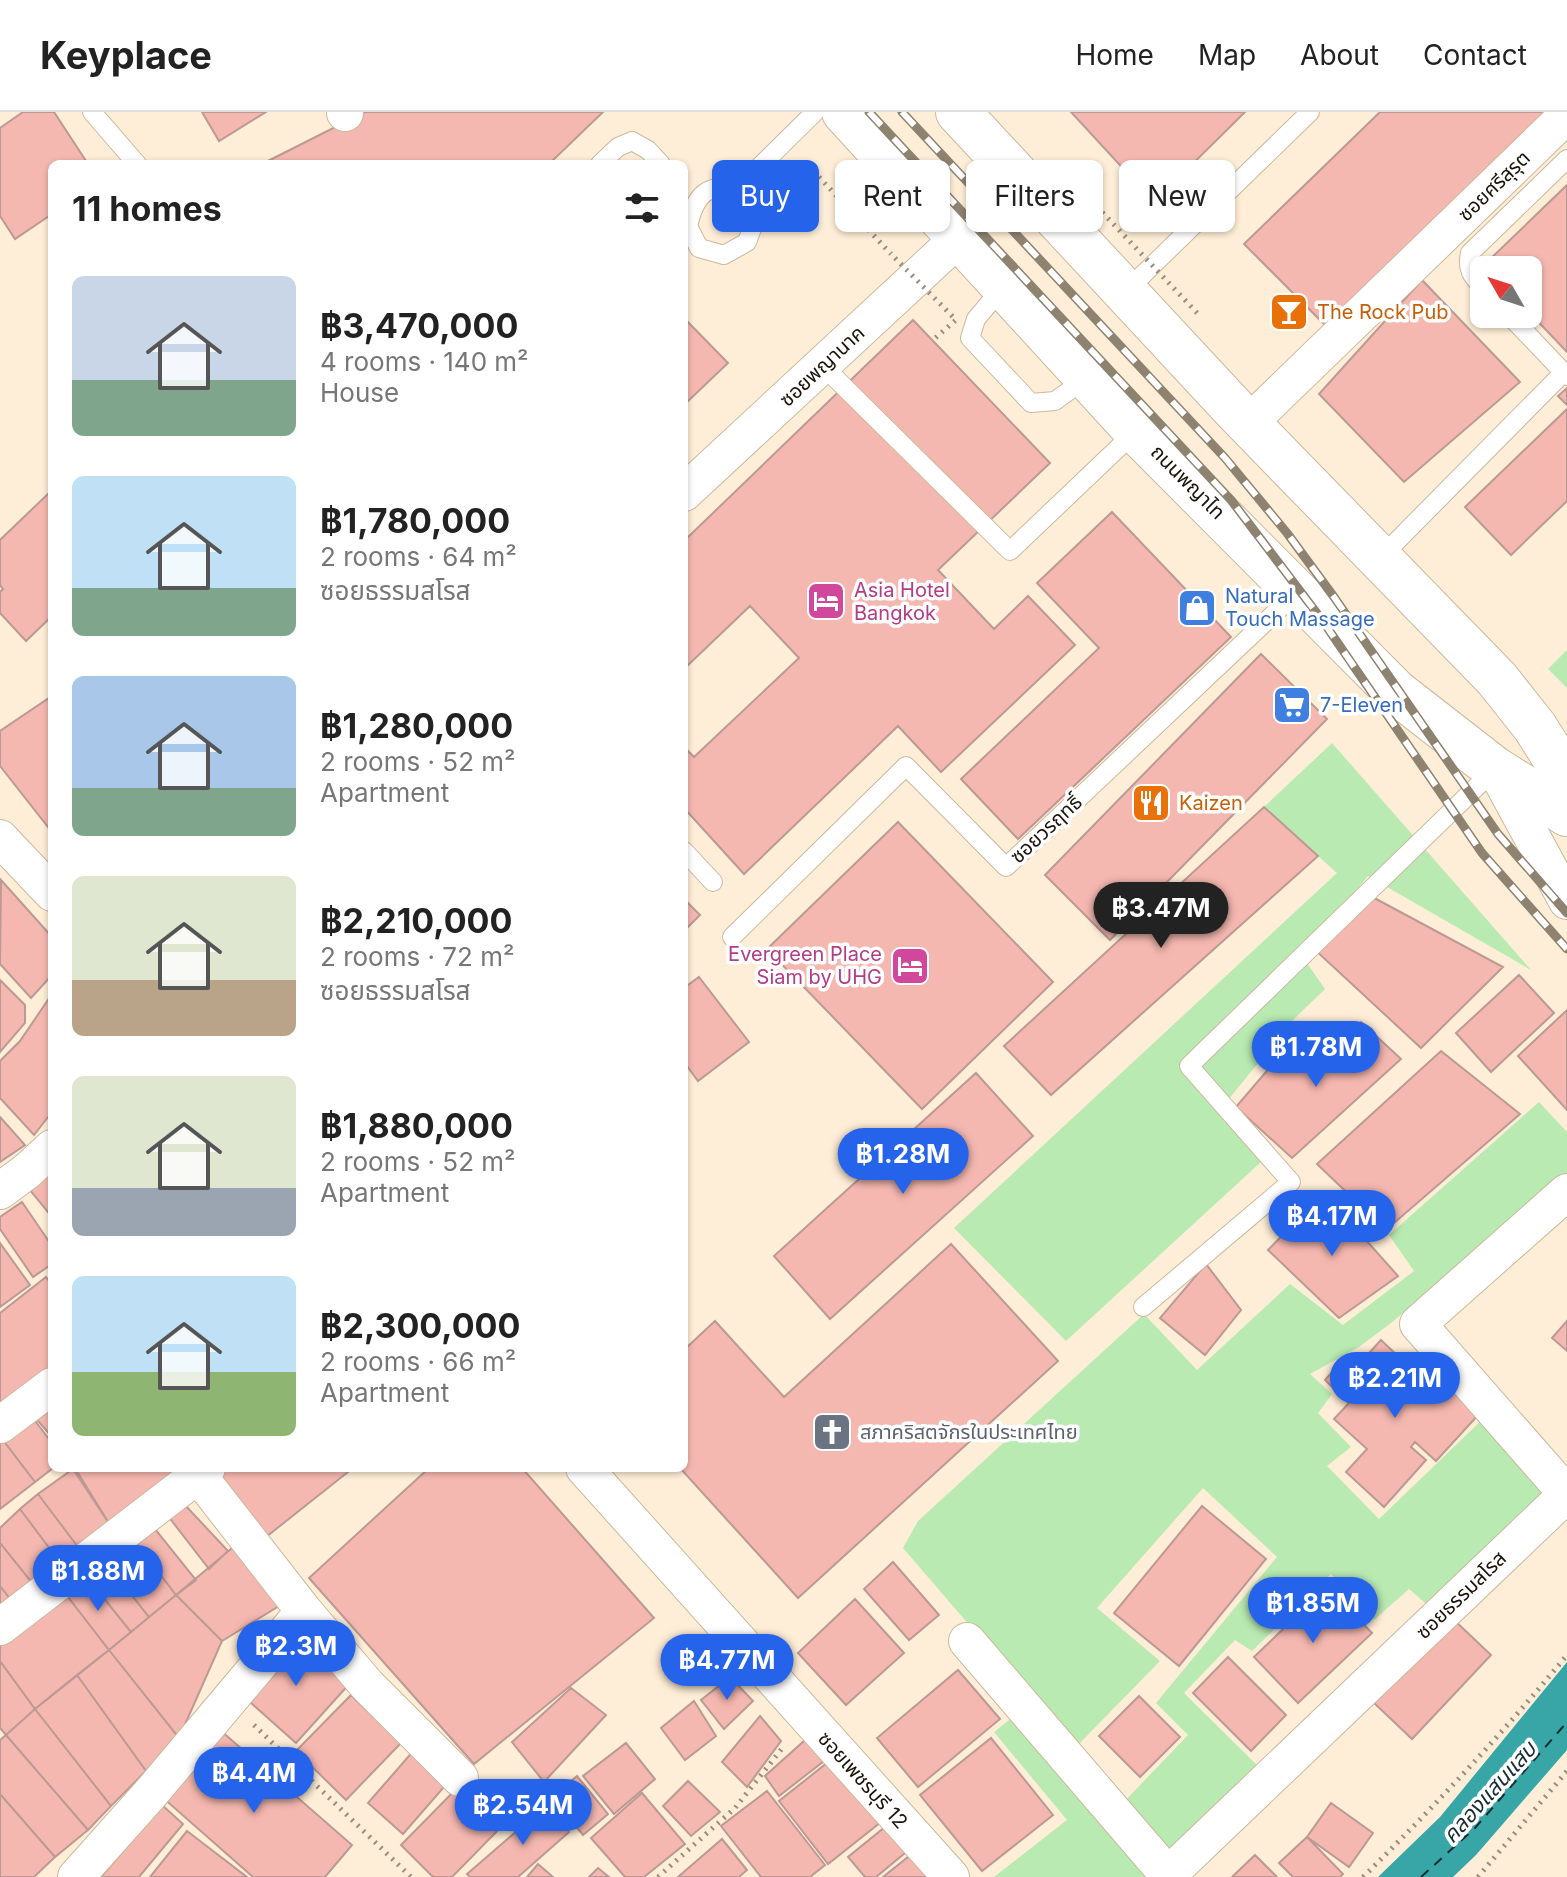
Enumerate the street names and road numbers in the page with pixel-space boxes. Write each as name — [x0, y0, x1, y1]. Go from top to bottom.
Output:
street label: ซอยศรีสุรุต — [1453, 146, 1535, 226]
street label: ซอยพญานาค — [775, 321, 869, 411]
street label: ถนนพญาไท — [1146, 440, 1230, 524]
street label: ซอยวรฤทธิ์ — [1005, 790, 1087, 868]
street label: ซอยธรรมสโรส — [1411, 1546, 1511, 1644]
street label: ซอยเพชรบุรี 12 — [813, 1726, 913, 1834]

